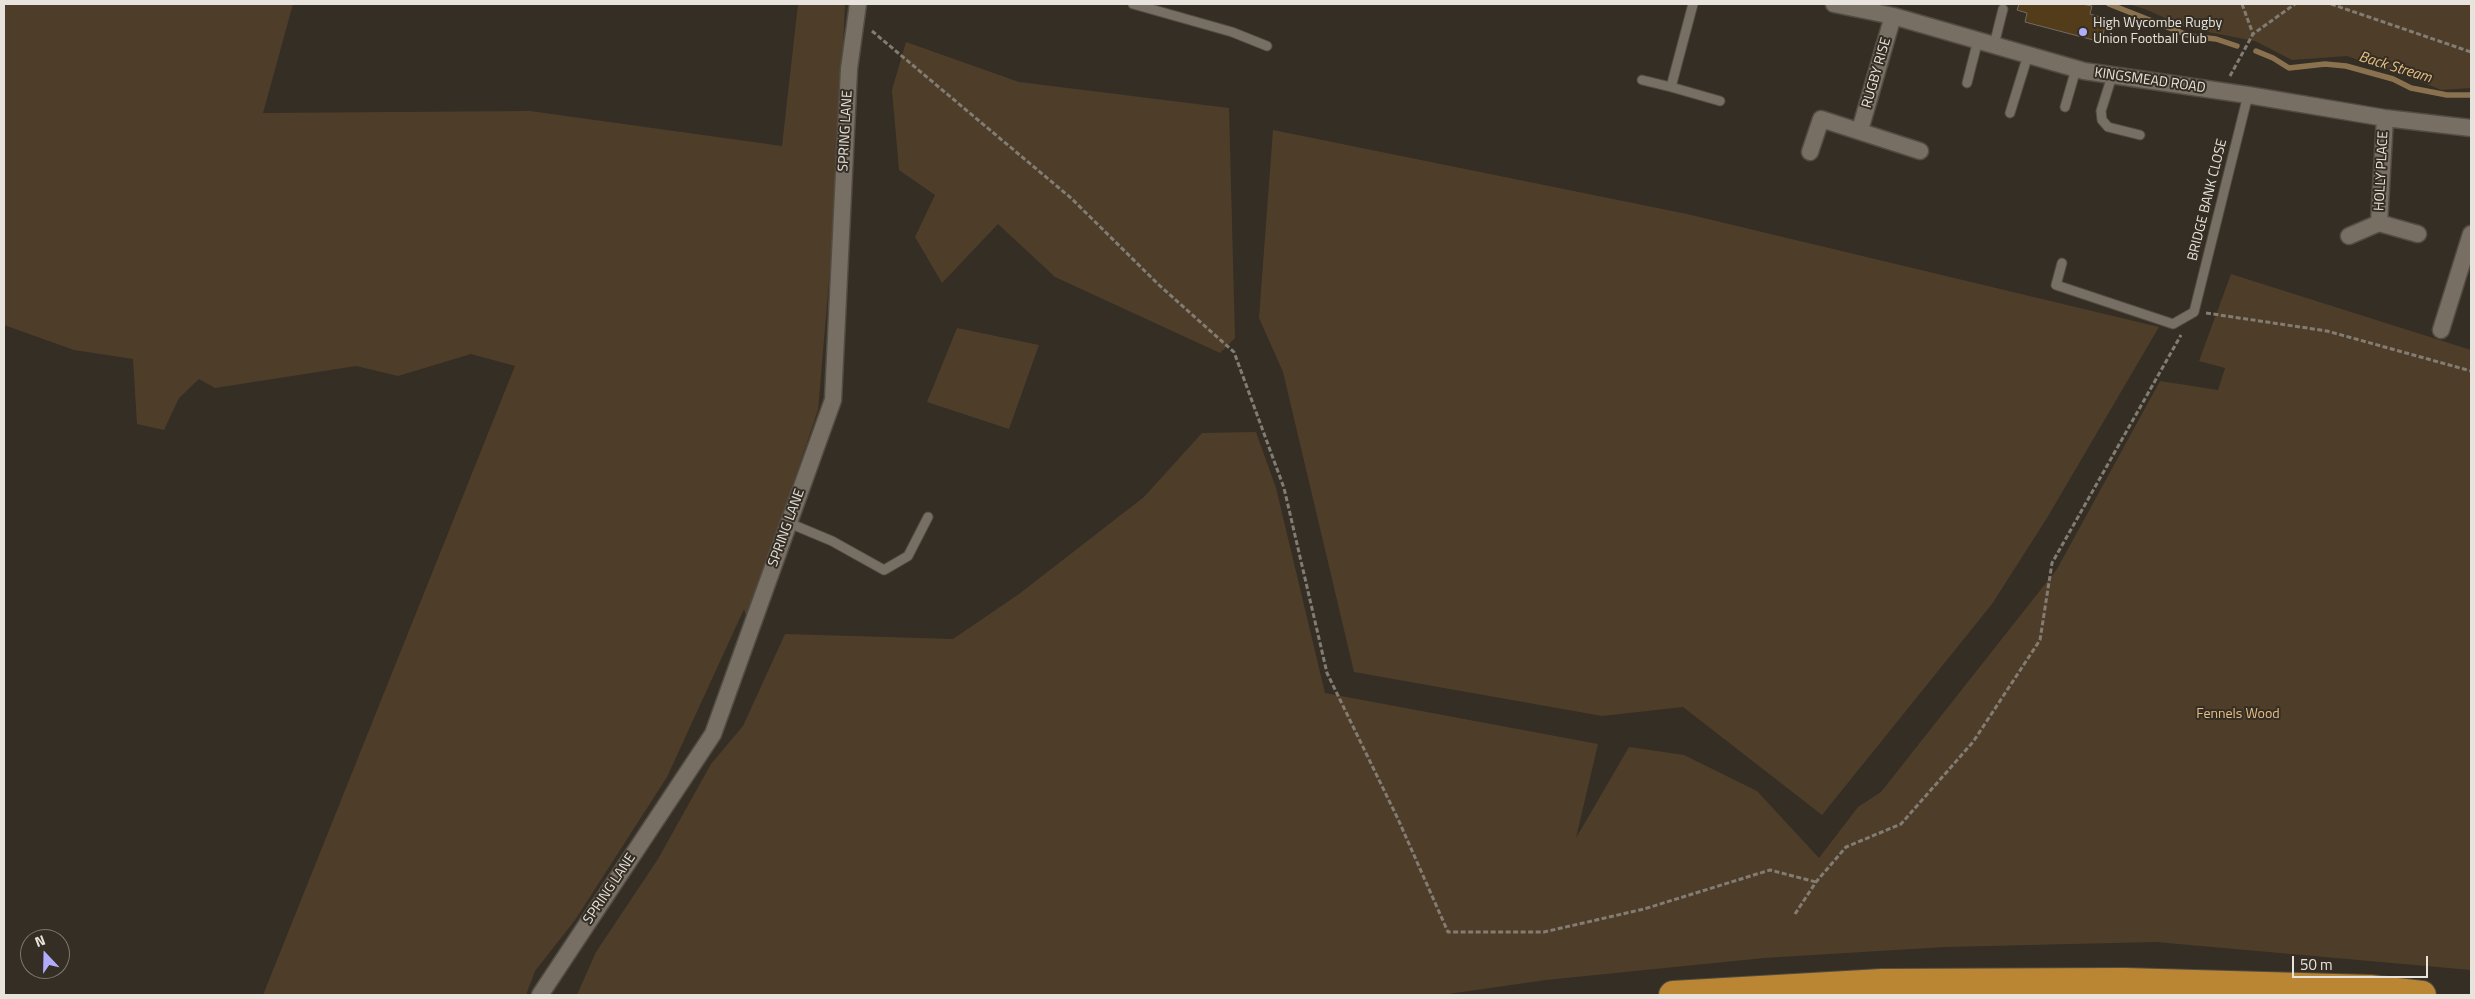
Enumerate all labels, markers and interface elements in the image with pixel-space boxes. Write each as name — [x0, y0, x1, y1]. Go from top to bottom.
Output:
place label: High Wycombe Rugby Union Football Club — [2093, 16, 2222, 48]
marker: High Wycombe Rugby Union Football Club — [2077, 26, 2089, 38]
street label: RUGBY RISE — [1859, 36, 1895, 110]
water label: Back Stream — [2357, 48, 2433, 88]
street label: KINGSMEAD ROAD — [2093, 65, 2207, 97]
street label: SPRING LANE — [835, 90, 857, 172]
street label: HOLLY PLACE — [2372, 131, 2392, 211]
street label: BRIDGE BANK CLOSE — [2185, 137, 2231, 263]
street label: SPRING LANE — [765, 487, 809, 569]
park label: Fennels Wood — [2196, 707, 2280, 723]
street label: SPRING LANE — [580, 851, 640, 927]
north arrow — [20, 929, 70, 979]
text: N — [32, 929, 48, 952]
scale bar — [2295, 946, 2431, 978]
text: 50 m — [2300, 953, 2333, 976]

